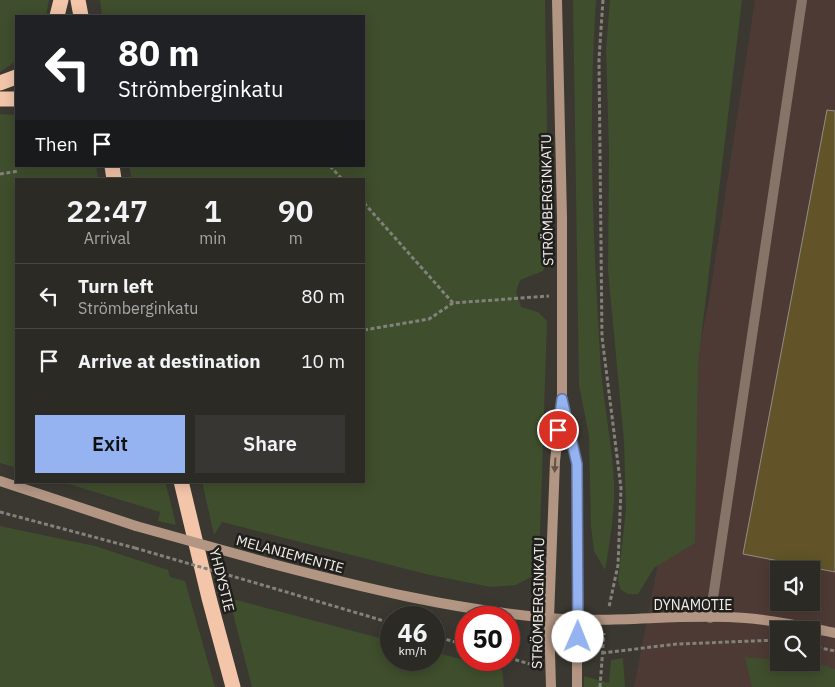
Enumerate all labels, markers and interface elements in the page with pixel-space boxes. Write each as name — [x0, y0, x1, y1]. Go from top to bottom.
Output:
text: 80 m — [118, 30, 200, 76]
icon: left — [35, 35, 100, 100]
text: Strömberginkatu — [118, 74, 283, 103]
icon: arrive — [88, 130, 116, 158]
text: Then — [35, 132, 78, 156]
street label: STRÖMBERGINKATU — [537, 134, 557, 266]
text: 22:47 — [66, 191, 148, 230]
text: 1 — [204, 191, 222, 230]
text: 90 — [278, 191, 314, 230]
text: Arrival — [84, 228, 130, 248]
text: min — [199, 228, 226, 248]
text: m — [289, 228, 303, 248]
text: Turn left — [78, 274, 154, 298]
icon: left — [35, 282, 63, 310]
text: 80 m — [301, 284, 345, 308]
text: Strömberginkatu — [78, 298, 198, 318]
icon: arrive — [35, 347, 63, 375]
text: Arrive at destination — [78, 349, 261, 373]
text: 10 m — [301, 349, 345, 373]
pin — [537, 409, 579, 451]
button: Exit — [35, 415, 185, 473]
button: Share — [195, 415, 345, 473]
icon: arrive — [544, 416, 572, 444]
one-way arrow — [550, 457, 558, 473]
street label: MELANIEMENTIE — [234, 531, 346, 577]
street label: STRÖMBERGINKATU — [528, 537, 548, 669]
street label: YHDYSTIE — [205, 546, 239, 614]
map controls — [770, 561, 820, 671]
button: sound — [770, 561, 820, 611]
street label: DYNAMOTIE — [654, 596, 732, 614]
speed limit sign: 50 — [455, 606, 520, 671]
position arrow — [551, 610, 603, 662]
text: 46 — [397, 616, 428, 649]
button: search — [770, 621, 820, 671]
text: km/h — [398, 643, 427, 658]

